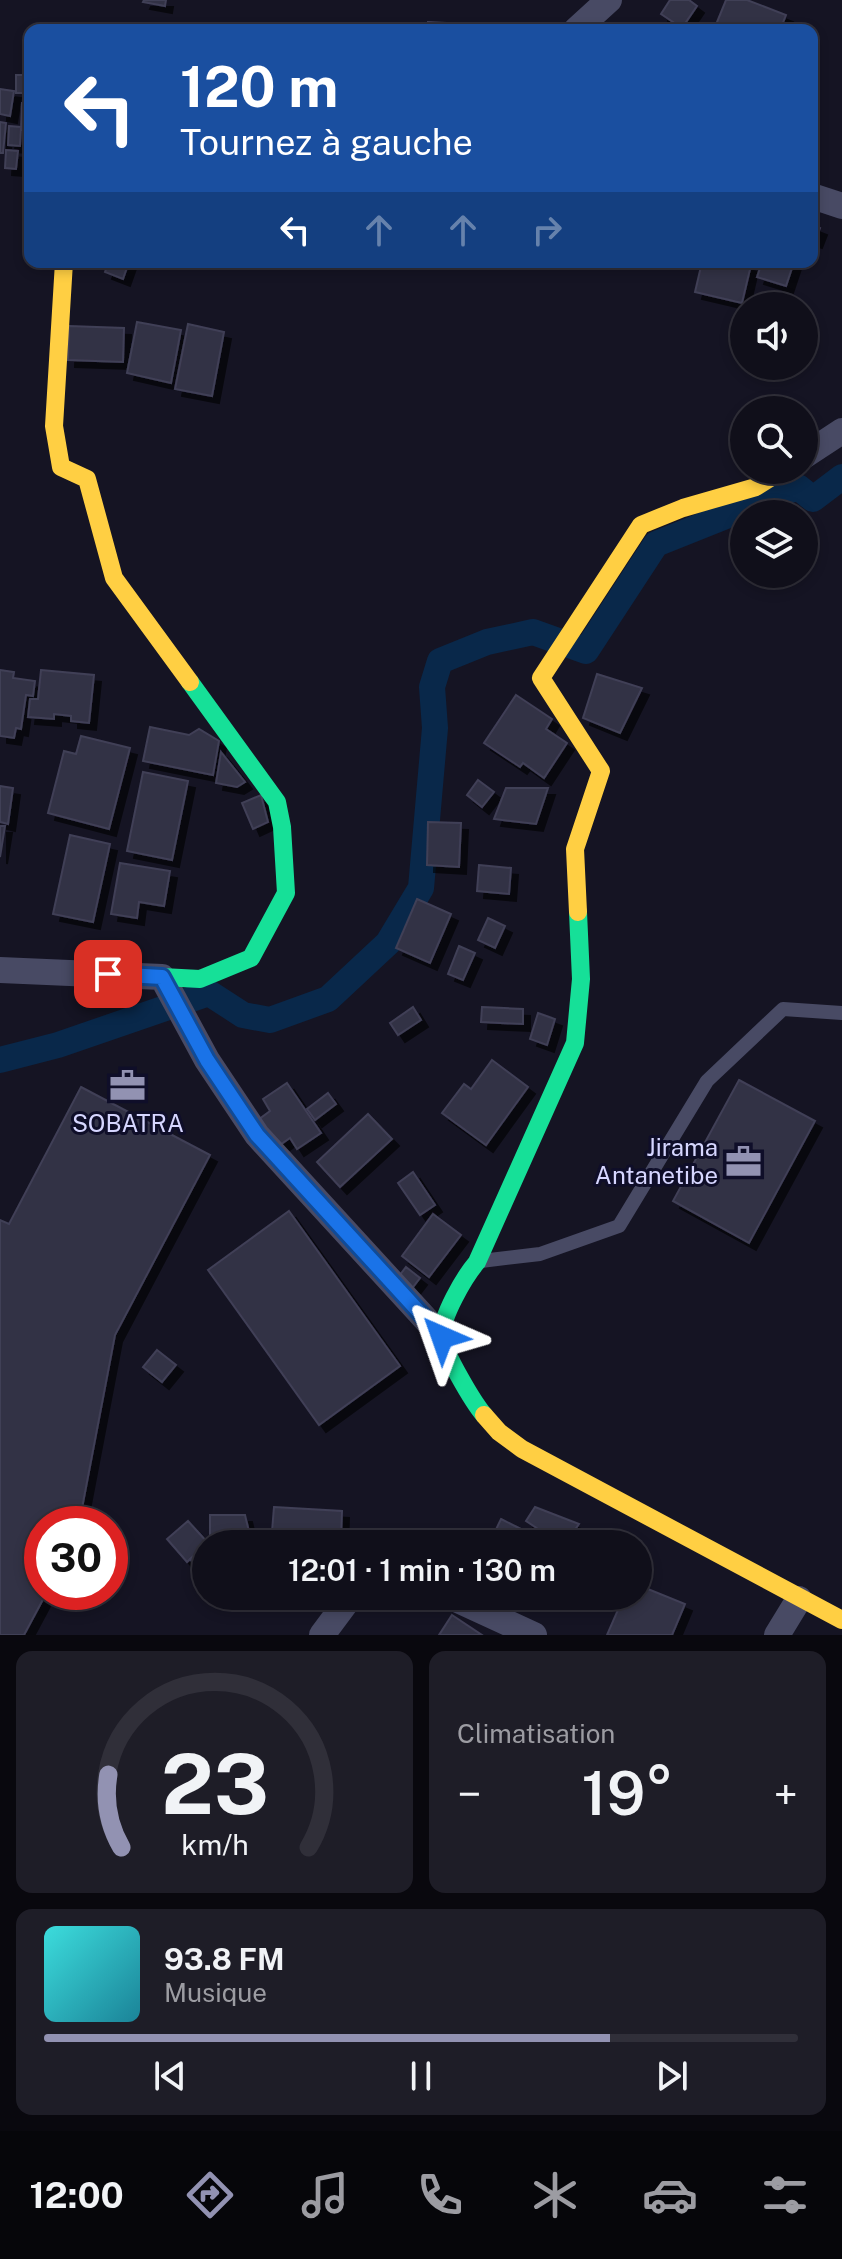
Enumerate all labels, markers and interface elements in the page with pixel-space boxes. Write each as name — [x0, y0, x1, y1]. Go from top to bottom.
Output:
text: 120 m — [180, 54, 338, 120]
icon: left — [48, 56, 152, 160]
text: Tournez à gauche — [180, 121, 473, 163]
icon: left — [273, 208, 317, 252]
icon: ahead — [357, 208, 401, 252]
icon: ahead — [441, 208, 485, 252]
icon: right — [525, 208, 569, 252]
map controls — [730, 292, 818, 588]
button: sound — [730, 292, 818, 380]
button: search — [730, 396, 818, 484]
button: layers — [730, 500, 818, 588]
pin — [74, 940, 142, 1008]
icon: arrive — [86, 952, 130, 996]
office icon: SOBATRA — [109, 1067, 147, 1105]
place label: SOBATRA — [72, 1109, 184, 1137]
place label: Jirama Antanetibe — [595, 1133, 718, 1189]
office icon: Jirama Antanetibe — [725, 1142, 763, 1180]
position arrow — [400, 1295, 484, 1379]
speed limit sign: 30 — [24, 1506, 128, 1610]
text: 12:01 · 1 min · 130 m — [288, 1552, 556, 1588]
text: Climatisation — [457, 1718, 615, 1749]
text: 23 — [160, 1735, 269, 1833]
text: 19° — [582, 1758, 673, 1829]
text: − — [457, 1768, 481, 1820]
text: + — [774, 1768, 798, 1820]
text: km/h — [181, 1828, 248, 1861]
text: 93.8 FM — [164, 1941, 285, 1977]
text: Musique — [164, 1977, 267, 2008]
icon: previous — [148, 2054, 192, 2098]
icon: pause — [399, 2054, 443, 2098]
icon: next — [650, 2054, 694, 2098]
icon: directions — [182, 2167, 238, 2223]
icon: music — [297, 2167, 353, 2223]
icon: phone — [412, 2167, 468, 2223]
icon: climate — [527, 2167, 583, 2223]
icon: car — [642, 2167, 698, 2223]
icon: filters — [757, 2167, 813, 2223]
text: 12:00 — [29, 2174, 124, 2216]

